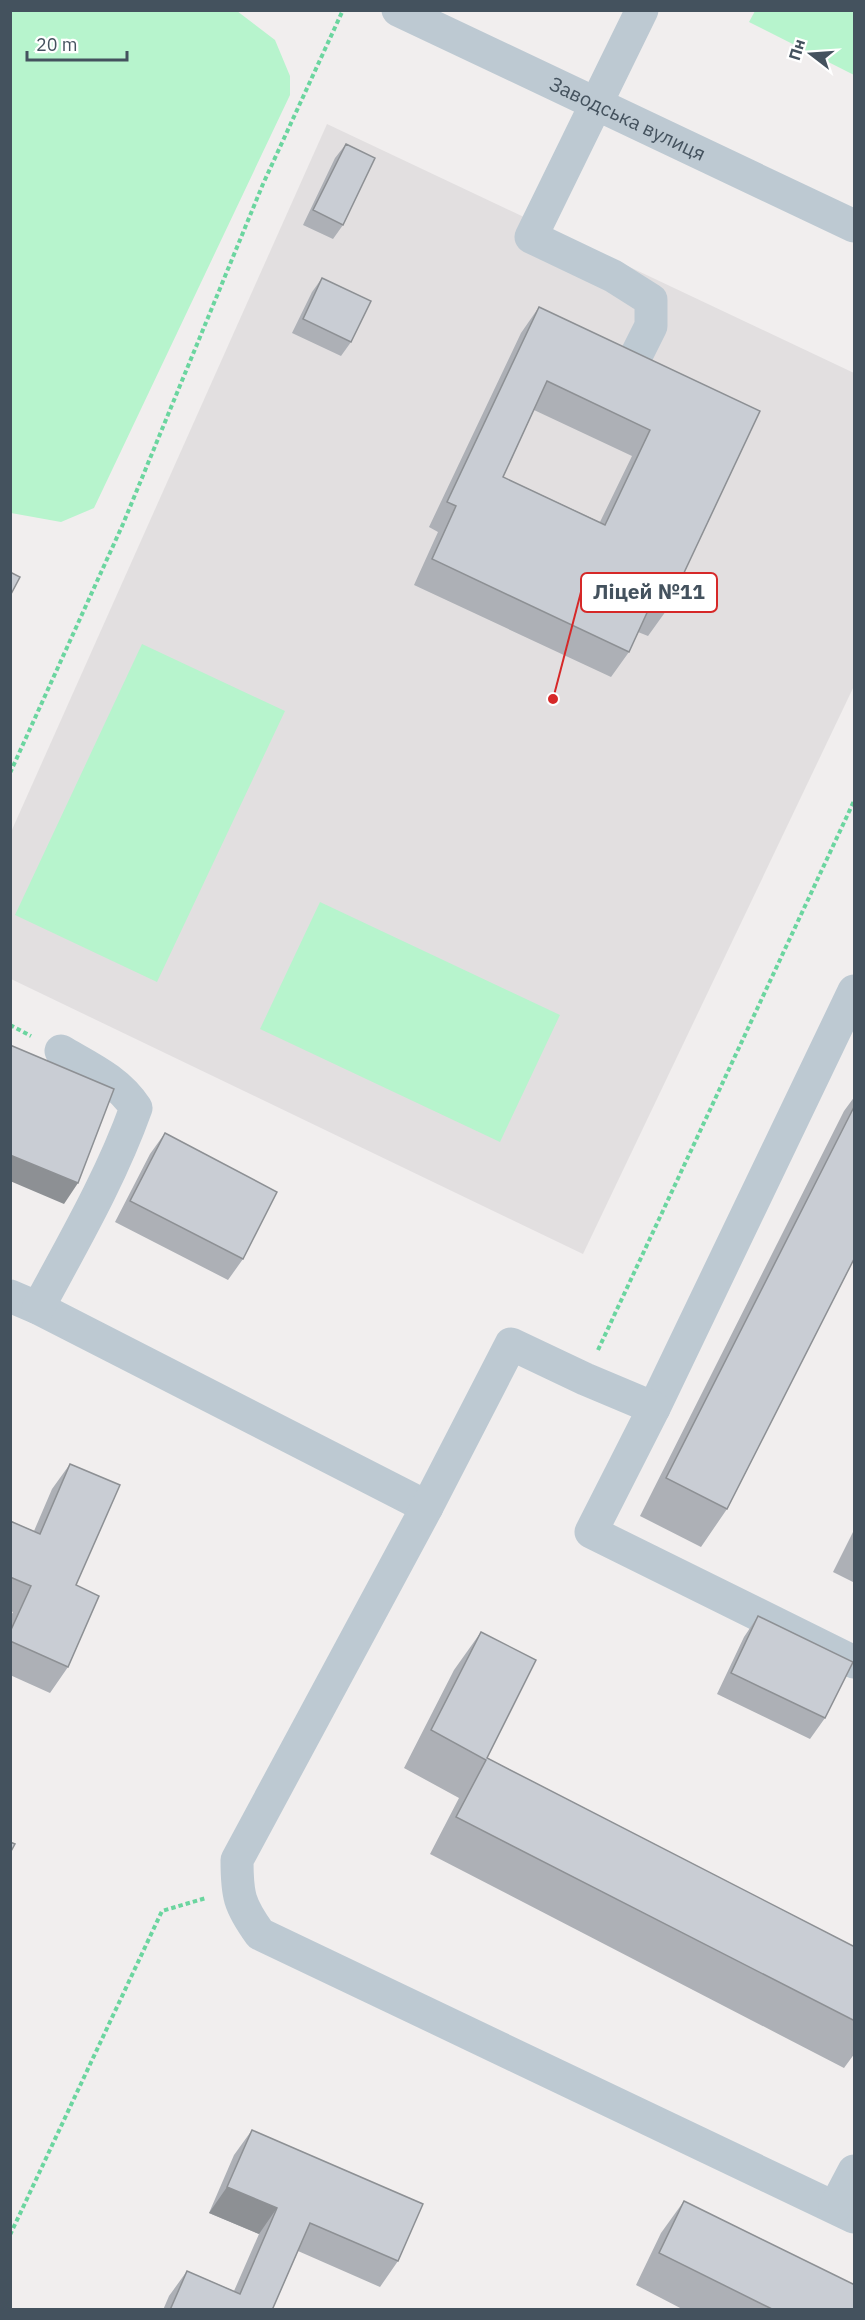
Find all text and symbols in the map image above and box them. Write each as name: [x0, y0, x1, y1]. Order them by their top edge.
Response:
scale bar: [27, 24, 128, 62]
north arrow: [781, 24, 841, 84]
text: 20 m: [36, 33, 78, 56]
text: Пн: [784, 37, 809, 63]
street label: Заводська вулиця: [545, 70, 710, 167]
callout: Ліцей №11: [581, 573, 717, 612]
text: Ліцей №11: [593, 577, 705, 605]

